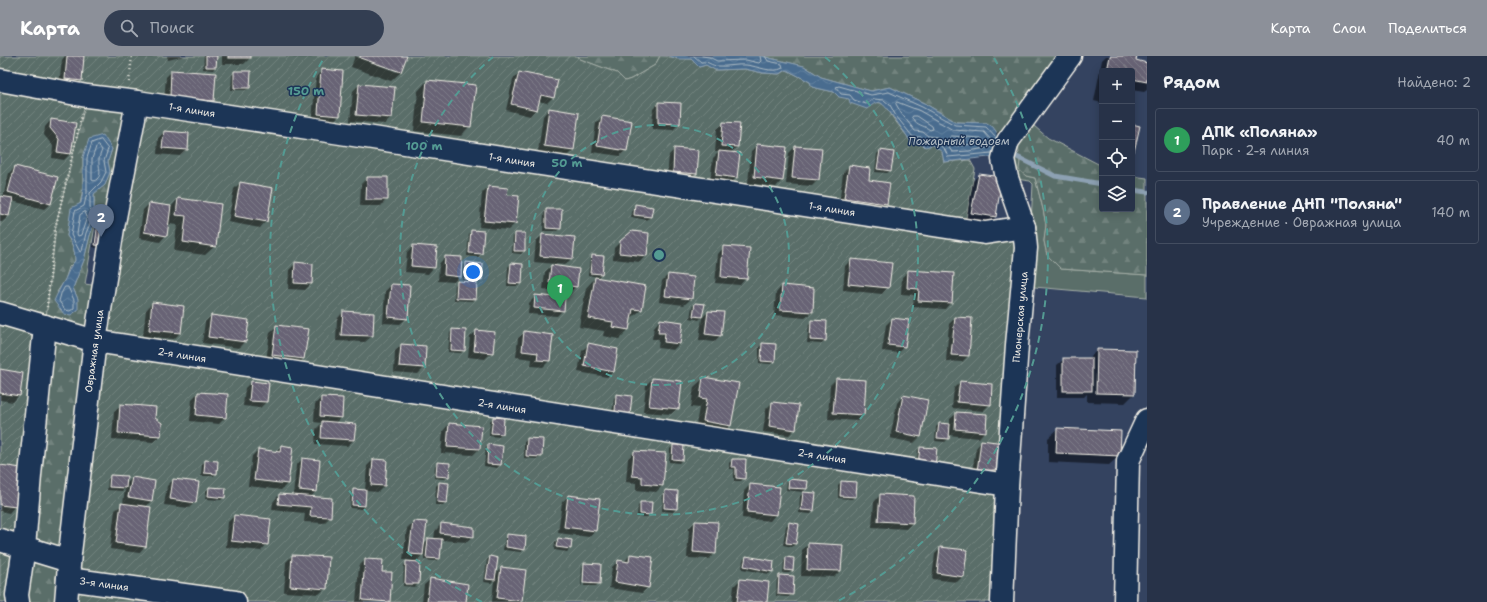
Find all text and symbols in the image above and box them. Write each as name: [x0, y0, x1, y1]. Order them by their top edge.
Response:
search box: [104, 10, 384, 46]
text: Карта: [20, 16, 80, 41]
icon: search: [118, 17, 140, 39]
text: Поиск: [150, 18, 194, 38]
text: Карта: [1270, 19, 1311, 37]
text: Слои: [1333, 19, 1366, 37]
text: Поделиться: [1388, 19, 1467, 37]
map controls: [1099, 68, 1135, 212]
button: +: [1099, 68, 1135, 104]
text: Рядом: [1163, 71, 1220, 93]
text: Найдено: 2: [1397, 74, 1471, 91]
text: 150 m: [288, 83, 324, 99]
street label: 1-я линия: [168, 100, 216, 120]
button: −: [1099, 104, 1135, 140]
text: ДПК «Поляна»: [1202, 122, 1317, 142]
text: 1: [1174, 132, 1180, 149]
text: 40 m: [1436, 132, 1470, 149]
water label: Пожарный водоем: [908, 134, 1010, 149]
text: 100 m: [406, 138, 443, 154]
button: locate: [1099, 140, 1135, 176]
text: Парк · 2-я линия: [1202, 142, 1309, 159]
street label: 1-я линия: [488, 150, 536, 170]
text: 50 m: [552, 155, 583, 171]
button: layers: [1099, 176, 1135, 212]
text: Правление ДНП "Поляна": [1202, 194, 1402, 214]
street label: 1-я линия: [808, 199, 856, 219]
pin: 2: [88, 204, 114, 237]
text: 2: [1172, 204, 1182, 221]
text: 140 m: [1431, 204, 1470, 221]
text: Учреждение · Овражная улица: [1202, 214, 1401, 231]
centre of rings: [652, 248, 666, 262]
your location: [463, 262, 483, 282]
street label: Пионерская улица: [1010, 270, 1031, 363]
pin: 1: [547, 275, 573, 308]
street label: Овражная улица: [82, 308, 106, 393]
street label: 2-я линия: [157, 345, 207, 365]
street label: 2-я линия: [477, 396, 527, 416]
street label: 2-я линия: [797, 446, 847, 466]
street label: 3-я линия: [78, 574, 130, 594]

